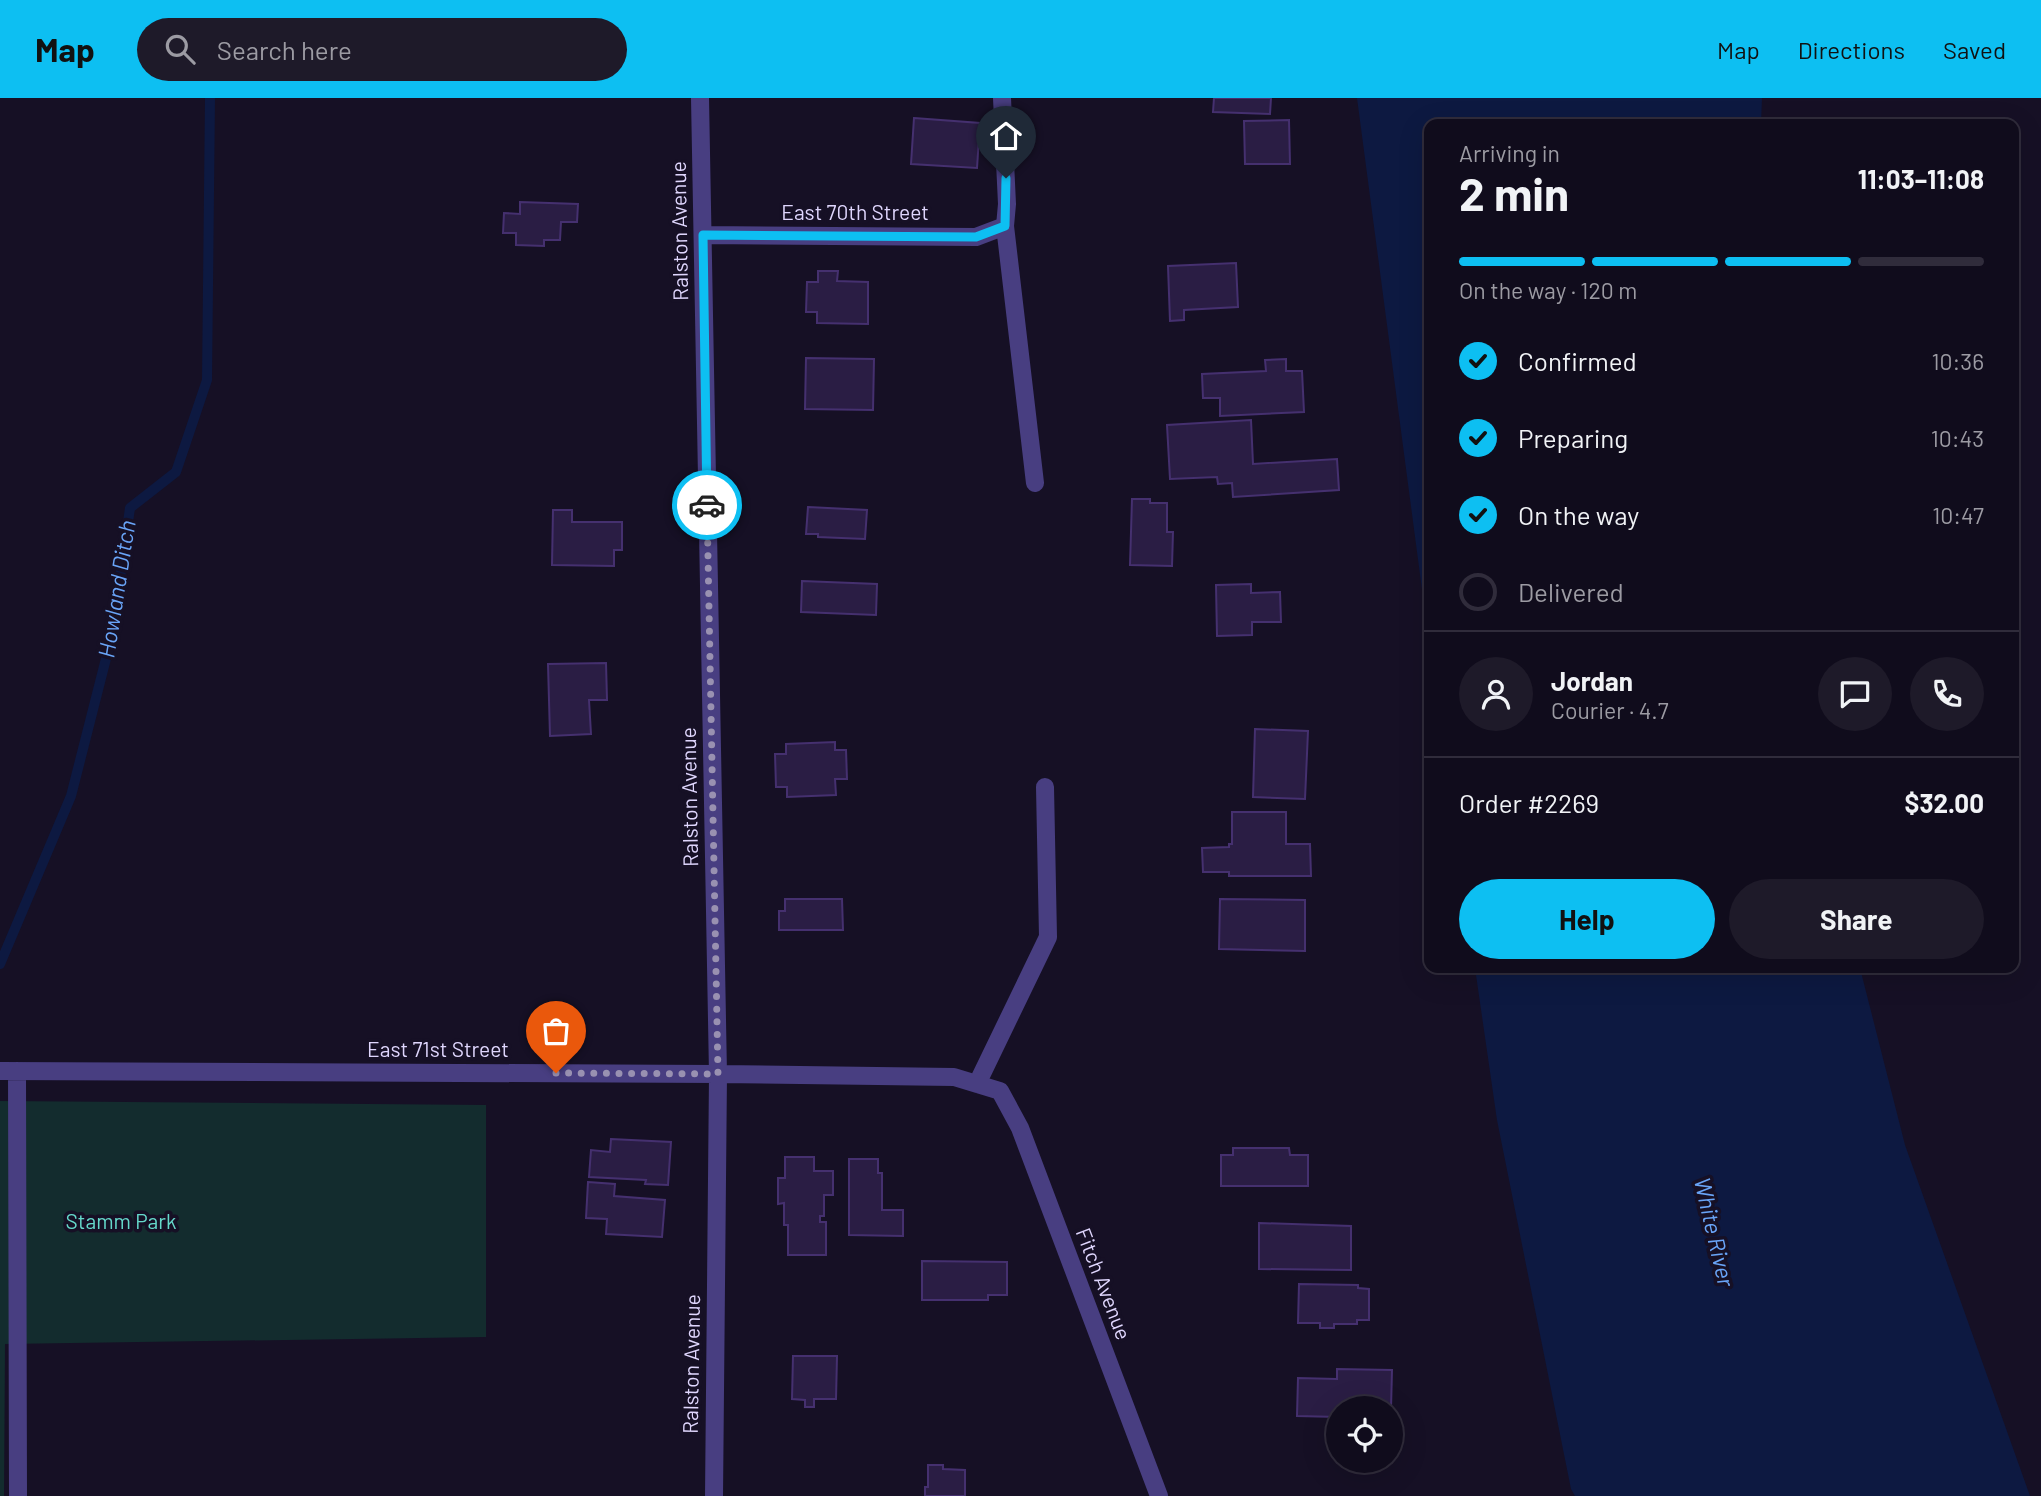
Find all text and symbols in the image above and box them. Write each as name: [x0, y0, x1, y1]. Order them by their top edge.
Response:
search box: [137, 18, 627, 81]
text: Map: [35, 29, 95, 69]
icon: search: [161, 30, 199, 68]
text: Search here: [217, 34, 352, 65]
text: Map: [1717, 35, 1760, 64]
text: Directions: [1798, 35, 1905, 64]
text: Saved: [1943, 35, 2006, 64]
pin: [976, 106, 1036, 178]
icon: home: [987, 117, 1025, 155]
text: Arriving in: [1459, 139, 1560, 167]
street label: Ralston Avenue: [665, 161, 692, 301]
text: 11:03–11:08: [1858, 163, 1984, 194]
text: 2 min: [1459, 165, 1569, 220]
street label: East 70th Street: [781, 199, 929, 224]
text: On the way · 120 m: [1459, 276, 1637, 304]
icon: check: [1459, 342, 1497, 380]
text: Confirmed: [1518, 345, 1637, 376]
text: 10:36: [1931, 347, 1984, 375]
icon: check: [1459, 419, 1497, 457]
text: Preparing: [1518, 422, 1628, 453]
text: 10:43: [1931, 424, 1984, 452]
courier: [672, 470, 742, 540]
icon: car: [688, 486, 726, 524]
icon: check: [1459, 496, 1497, 534]
text: On the way: [1518, 499, 1639, 530]
text: 10:47: [1932, 501, 1984, 529]
water label: Howland Ditch: [91, 518, 141, 660]
text: Delivered: [1518, 576, 1624, 607]
button: person: [1459, 657, 1533, 731]
button: chat: [1818, 657, 1892, 731]
button: phone: [1910, 657, 1984, 731]
text: Jordan: [1551, 665, 1633, 696]
text: Courier · 4.7: [1551, 696, 1669, 724]
street label: Ralston Avenue: [675, 727, 702, 867]
text: Order #2269: [1459, 787, 1599, 818]
text: $32.00: [1905, 787, 1984, 818]
button: Help: [1459, 879, 1715, 959]
button: Share: [1729, 879, 1984, 959]
pin: [526, 1001, 586, 1073]
icon: bag: [537, 1012, 575, 1050]
street label: East 71st Street: [367, 1036, 509, 1061]
water label: White River: [1689, 1175, 1741, 1290]
park label: Stamm Park: [66, 1208, 176, 1233]
street label: Fitch Avenue: [1072, 1224, 1137, 1343]
street label: Ralston Avenue: [677, 1294, 704, 1434]
map controls: [1326, 1396, 1403, 1473]
button: locate: [1326, 1396, 1403, 1473]

